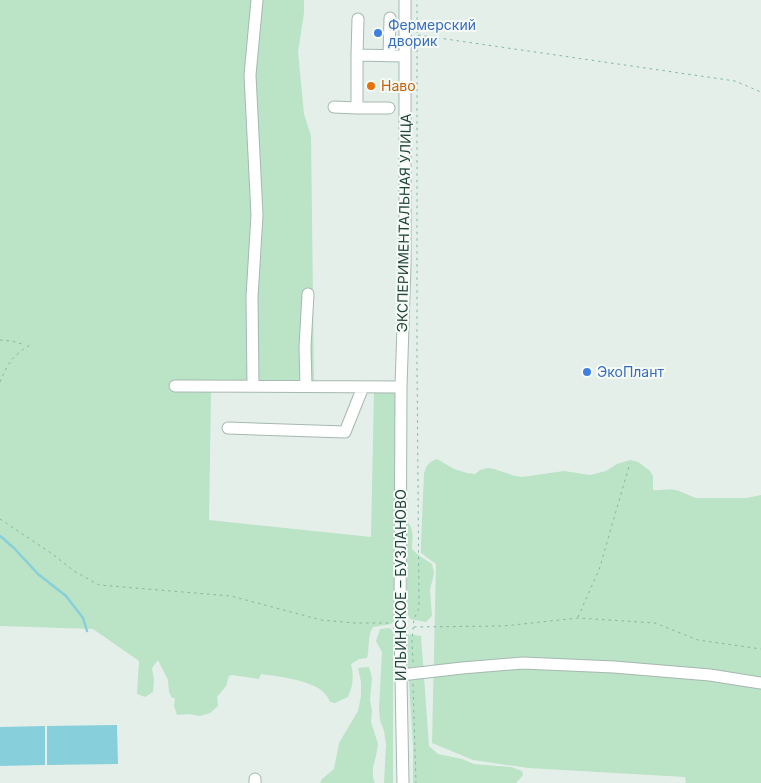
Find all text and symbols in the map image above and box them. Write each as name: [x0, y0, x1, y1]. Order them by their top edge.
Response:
place label: Фермерский дворик: [388, 16, 476, 49]
marker: Фермерский дворик: [372, 27, 384, 39]
place label: Наво: [381, 77, 416, 94]
marker: Наво: [365, 80, 377, 92]
street label: ЭКСПЕРИМЕНТАЛЬНАЯ УЛИЦА: [393, 113, 414, 333]
place label: ЭкоПлант: [597, 363, 664, 380]
marker: ЭкоПлант: [581, 366, 593, 378]
street label: ИЛЬИНСКОЕ – БУЗЛАНОВО: [392, 489, 409, 681]

